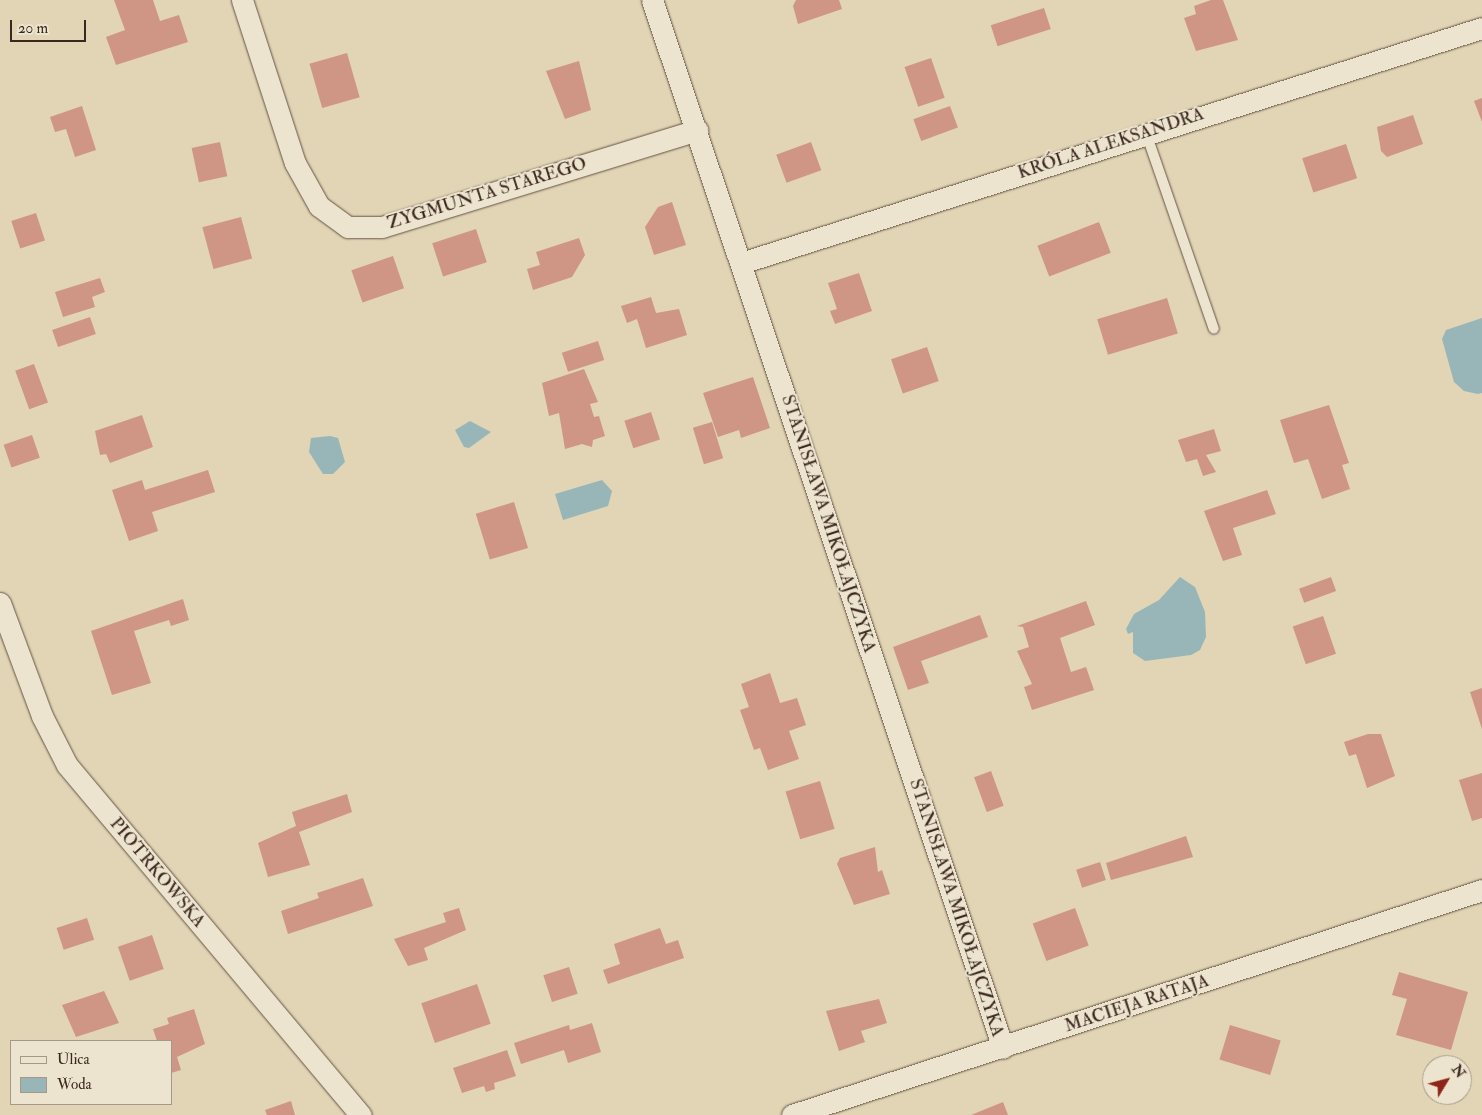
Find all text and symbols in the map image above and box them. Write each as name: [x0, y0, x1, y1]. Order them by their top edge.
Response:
scale bar: [12, 10, 89, 42]
text: 20 m: [18, 19, 48, 38]
street label: KRÓLA ALEKSANDRA: [1015, 104, 1207, 184]
street label: ZYGMUNTA STAREGO: [385, 153, 589, 235]
street label: STANISŁAWA MIKOŁAJCZYKA: [776, 392, 880, 656]
street label: STANISŁAWA MIKOŁAJCZYKA: [904, 776, 1008, 1040]
street label: PIOTRKOWSKA: [105, 814, 209, 932]
street label: MACIEJA RATAJA: [1062, 970, 1212, 1038]
legend: [10, 1040, 172, 1105]
text: Ulica: [57, 1050, 90, 1069]
north arrow: [1422, 1055, 1472, 1105]
text: N: [1448, 1061, 1469, 1081]
text: Woda: [57, 1075, 92, 1094]

